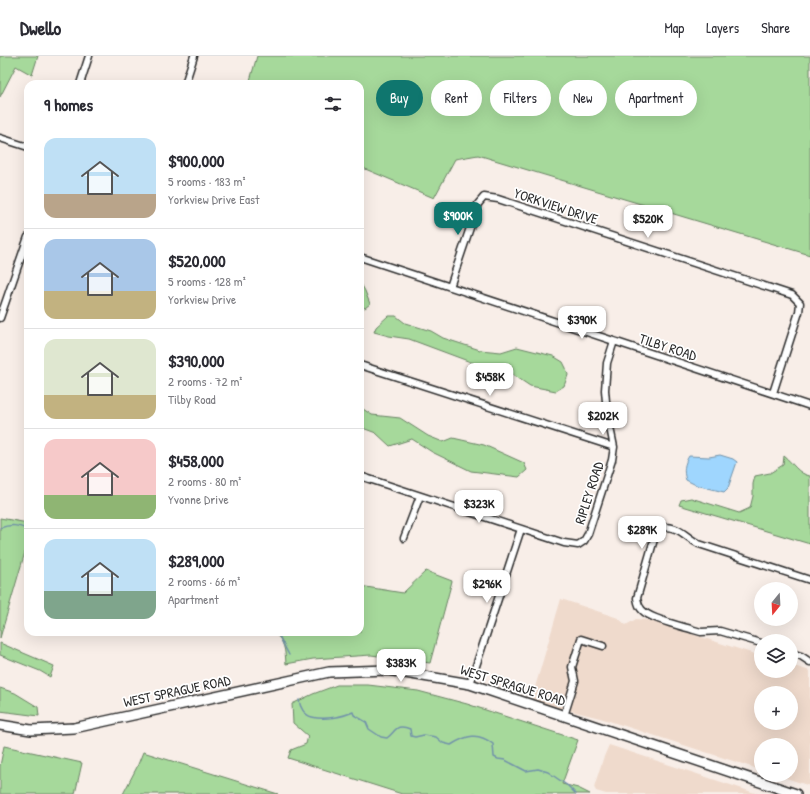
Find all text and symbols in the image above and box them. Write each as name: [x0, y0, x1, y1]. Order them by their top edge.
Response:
text: Dwello: [20, 15, 61, 41]
text: Map: [664, 18, 684, 37]
text: Layers: [706, 18, 739, 37]
text: Share: [761, 18, 790, 37]
chip: Buy: [376, 80, 423, 116]
chip: Rent: [431, 80, 482, 116]
chip: Filters: [490, 80, 551, 116]
chip: New: [559, 80, 607, 116]
chip: Apartment: [615, 80, 697, 116]
text: 9 homes: [44, 93, 93, 116]
icon: filters: [322, 93, 344, 115]
text: $900,000: [168, 149, 224, 172]
icon: home: [76, 154, 124, 202]
text: 5 rooms · 183 m²: [168, 172, 245, 190]
street label: YORKVIEW DRIVE: [512, 183, 601, 228]
text: Yorkview Drive East: [168, 190, 259, 208]
pin: $900K: [430, 202, 486, 236]
pin: $520K: [620, 205, 676, 239]
text: $900K: [443, 206, 473, 224]
text: $520K: [633, 209, 663, 227]
text: $520,000: [168, 249, 226, 272]
icon: home: [76, 255, 124, 303]
text: 5 rooms · 128 m²: [168, 272, 246, 290]
text: Yorkview Drive: [168, 290, 236, 308]
pin: $390K: [554, 306, 610, 340]
text: $390K: [567, 310, 597, 328]
street label: TILBY ROAD: [637, 328, 700, 365]
text: $390,000: [168, 349, 224, 372]
icon: home: [76, 355, 124, 403]
pin: $458K: [462, 363, 518, 397]
text: $458K: [475, 367, 505, 385]
text: 2 rooms · 72 m²: [168, 372, 242, 390]
text: Tilby Road: [168, 390, 216, 408]
pin: $202K: [575, 402, 631, 436]
text: $202K: [587, 406, 619, 424]
text: $458,000: [168, 449, 224, 472]
icon: home: [76, 455, 124, 503]
street label: RIPLEY ROAD: [569, 459, 608, 527]
text: 2 rooms · 80 m²: [168, 472, 241, 490]
text: Yvonne Drive: [168, 490, 229, 508]
pin: $323K: [451, 490, 507, 524]
text: $323K: [463, 494, 495, 512]
pin: $289K: [614, 516, 670, 550]
text: $289K: [627, 520, 657, 538]
text: $289,000: [168, 549, 224, 572]
icon: home: [76, 555, 124, 603]
pin: $296K: [459, 570, 515, 604]
text: 2 rooms · 66 m²: [168, 572, 240, 590]
text: $296K: [472, 574, 502, 592]
north arrow: [754, 582, 798, 626]
map controls: [754, 582, 798, 782]
text: Apartment: [168, 590, 219, 608]
button: layers: [754, 634, 798, 678]
pin: $383K: [373, 649, 429, 683]
text: $383K: [386, 653, 416, 671]
street label: WEST SPRAGUE ROAD: [458, 660, 568, 710]
street label: WEST SPRAGUE ROAD: [122, 670, 232, 711]
button: +: [754, 686, 798, 730]
button: −: [754, 738, 798, 782]

